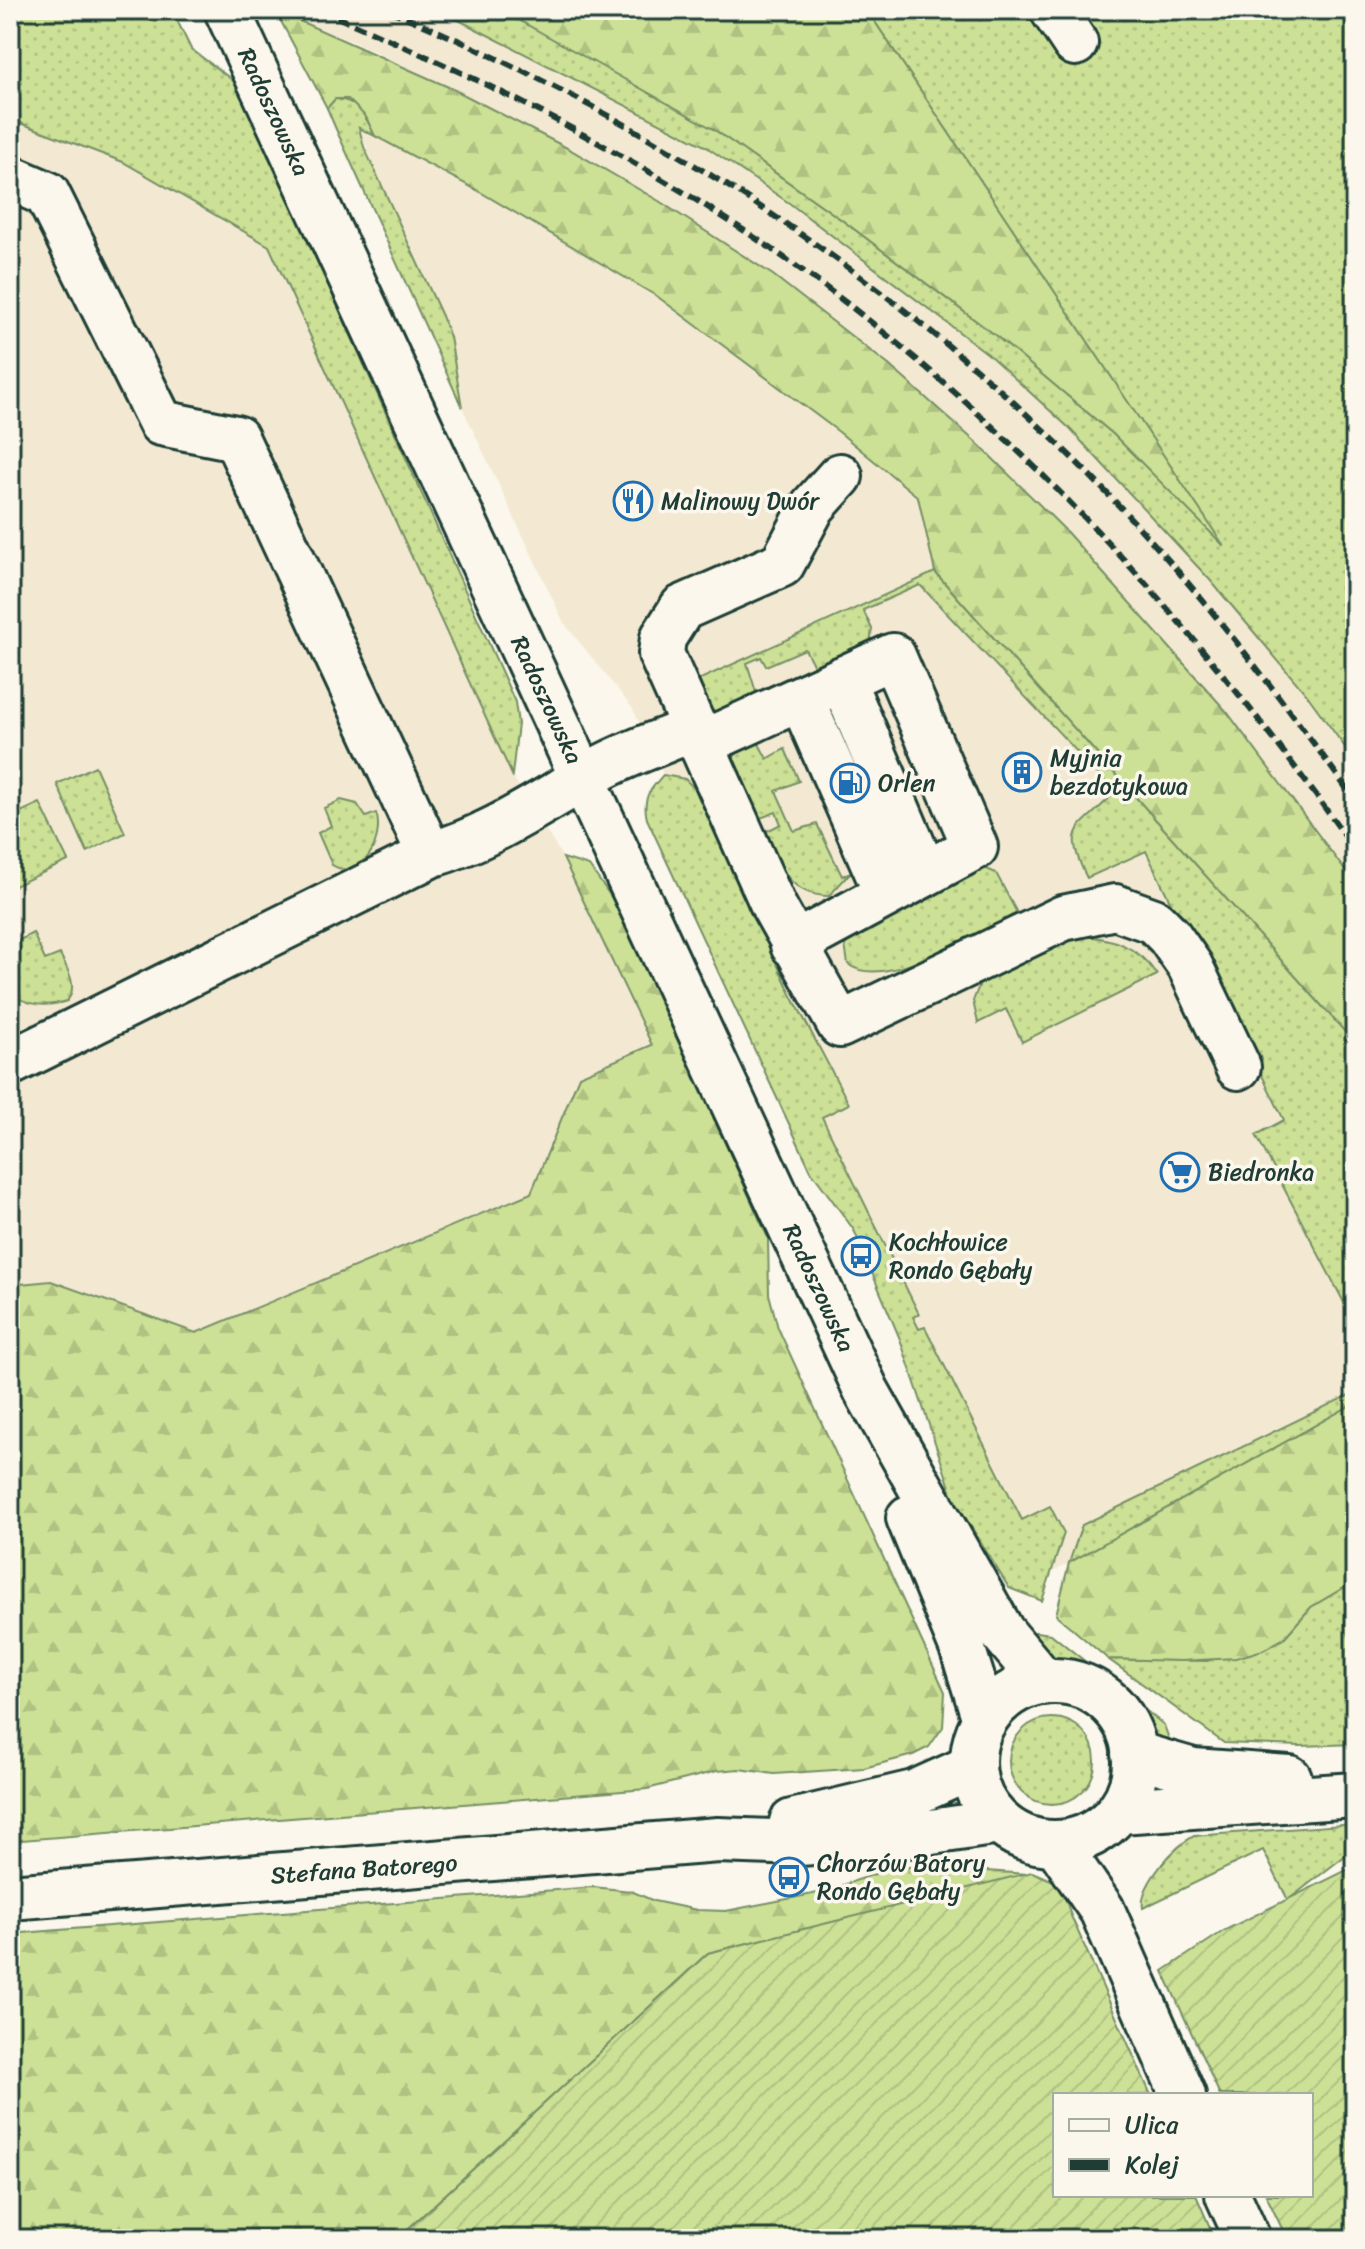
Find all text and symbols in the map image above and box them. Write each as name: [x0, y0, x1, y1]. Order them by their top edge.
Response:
street label: Radoszowska: [226, 40, 322, 184]
restaurant icon: Malinowy Dwór: [612, 480, 654, 522]
place label: Malinowy Dwór: [661, 480, 820, 522]
street label: Radoszowska: [499, 628, 595, 772]
place label: Myjnia bezdotykowa: [1050, 737, 1188, 807]
building icon: Myjnia bezdotykowa: [1001, 751, 1043, 793]
fuel station icon: Orlen: [829, 762, 871, 804]
place label: Orlen: [878, 762, 936, 804]
supermarket icon: Biedronka: [1159, 1151, 1201, 1193]
place label: Biedronka: [1208, 1151, 1314, 1193]
street label: Radoszowska: [771, 1216, 867, 1360]
place label: Kochłowice Rondo Gębały: [889, 1221, 1033, 1291]
bus stop icon: Kochłowice Rondo Gębały: [840, 1235, 882, 1277]
street label: Stefana Batorego: [269, 1842, 459, 1896]
place label: Chorzów Batory Rondo Gębały: [817, 1842, 986, 1912]
bus stop icon: Chorzów Batory Rondo Gębały: [768, 1856, 810, 1898]
legend: [1053, 2093, 1313, 2197]
text: Ulica: [1125, 2104, 1179, 2146]
text: Kolej: [1125, 2144, 1179, 2186]

